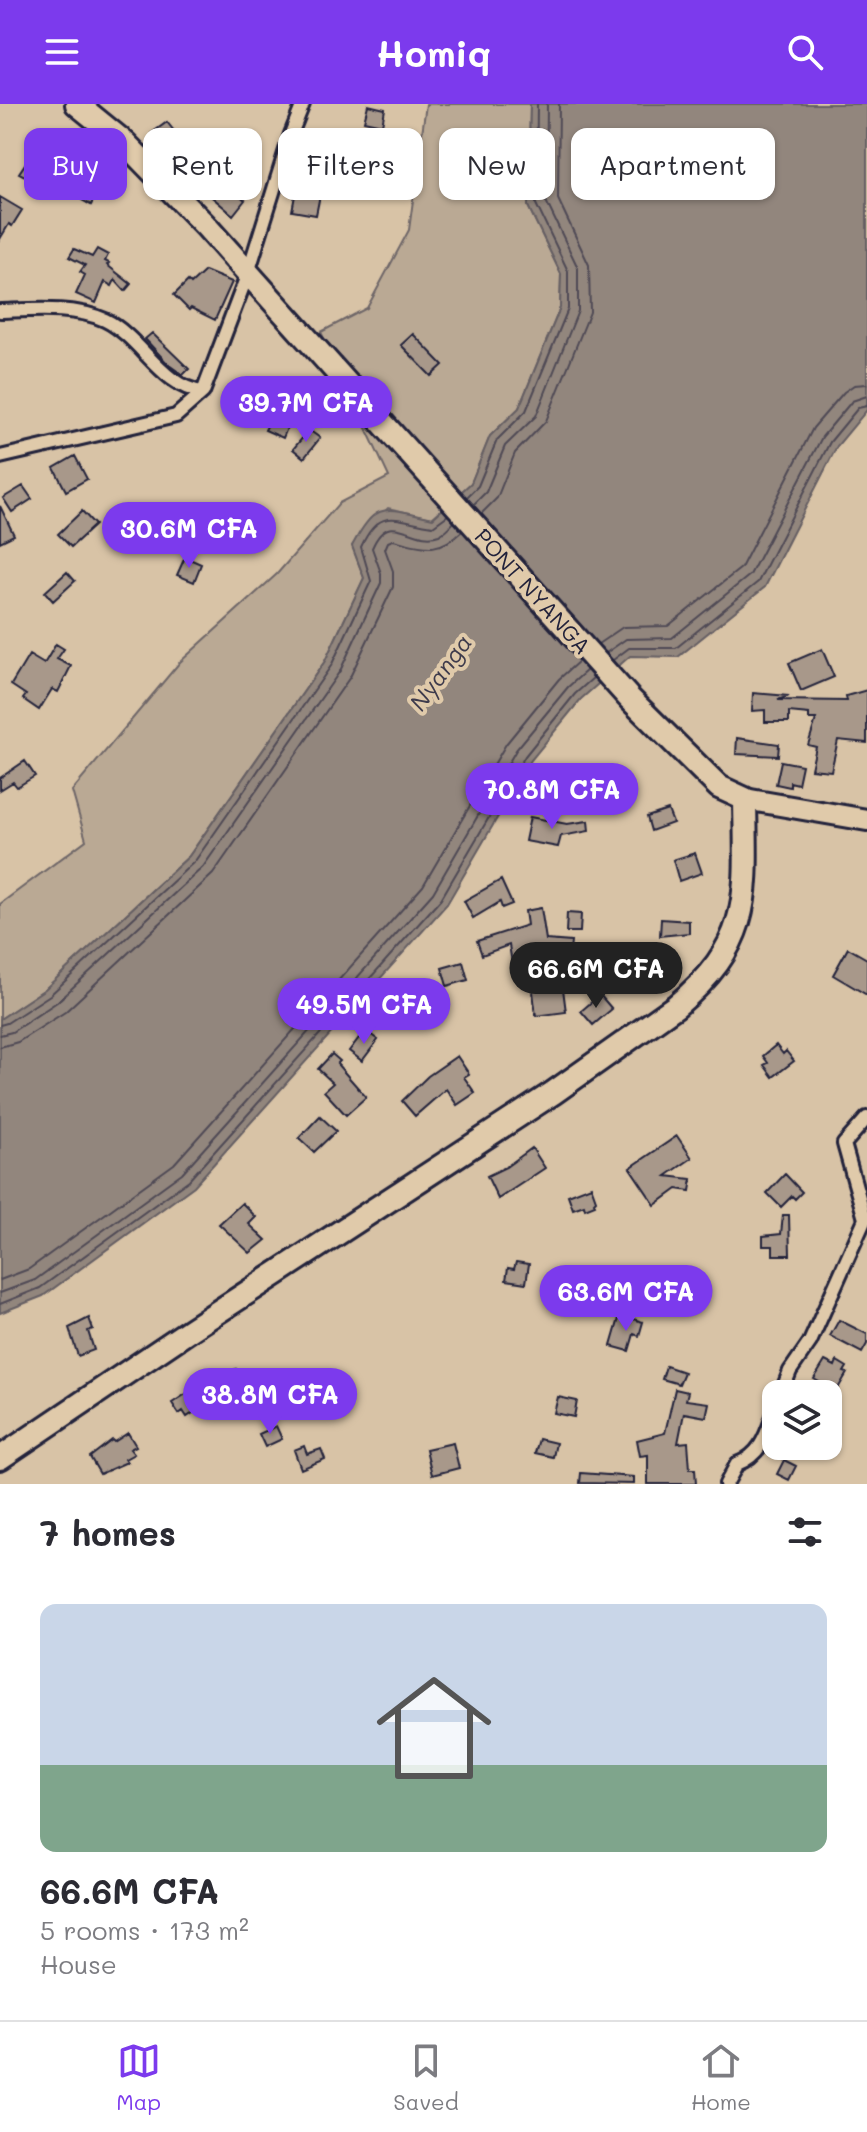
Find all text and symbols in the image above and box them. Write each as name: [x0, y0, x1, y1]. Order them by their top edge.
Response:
text: Homiq: [376, 29, 491, 76]
icon: menu: [40, 30, 84, 74]
icon: search: [783, 30, 827, 74]
chip: Buy: [24, 128, 127, 200]
chip: Rent: [143, 128, 262, 200]
chip: Filters: [278, 128, 423, 200]
chip: New: [439, 128, 555, 200]
chip: Apartment: [571, 128, 775, 200]
pin: 39.7M CFA: [214, 376, 398, 444]
text: 39.7M CFA: [238, 385, 374, 419]
pin: 30.6M CFA: [97, 502, 281, 570]
text: 30.6M CFA: [120, 511, 258, 545]
street label: PONT NYANGA: [469, 522, 597, 660]
water label: Nyanga: [402, 628, 478, 716]
pin: 70.8M CFA: [460, 763, 644, 831]
text: 70.8M CFA: [483, 772, 621, 806]
pin: 66.6M CFA: [504, 942, 688, 1010]
text: 66.6M CFA: [527, 951, 665, 985]
pin: 49.5M CFA: [272, 978, 456, 1046]
text: 49.5M CFA: [295, 987, 433, 1021]
pin: 63.6M CFA: [534, 1265, 718, 1333]
text: 63.6M CFA: [558, 1274, 694, 1308]
pin: 38.8M CFA: [178, 1368, 362, 1436]
text: 38.8M CFA: [201, 1377, 339, 1411]
map controls: [762, 1380, 842, 1460]
button: layers: [762, 1380, 842, 1460]
text: 7 homes: [40, 1510, 176, 1555]
icon: filters: [783, 1510, 827, 1554]
icon: home: [362, 1656, 506, 1800]
text: 66.6M CFA: [40, 1868, 219, 1913]
text: 5 rooms · 173 m²: [40, 1913, 249, 1947]
text: House: [40, 1947, 117, 1981]
tab: Map: [116, 2039, 161, 2116]
tab: Saved: [393, 2039, 459, 2116]
tab: Home: [691, 2039, 751, 2116]

